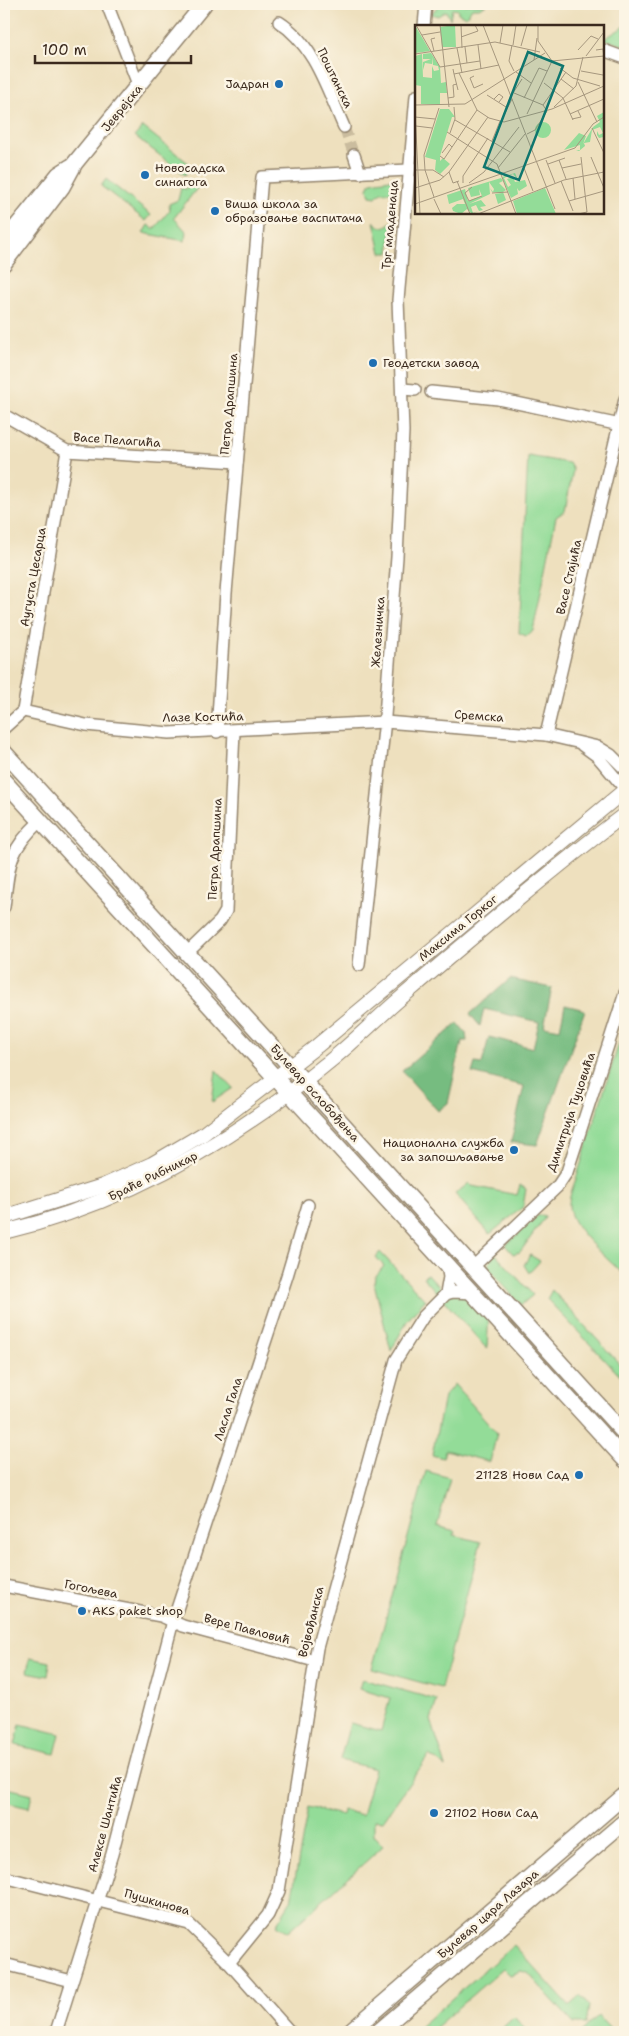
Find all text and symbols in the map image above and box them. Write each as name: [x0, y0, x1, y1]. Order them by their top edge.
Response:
inset map: [415, 25, 604, 214]
scale bar: [35, 32, 191, 64]
text: 100 m: [42, 40, 87, 60]
street label: Поштанска: [314, 45, 357, 111]
place label: Јадран: [225, 76, 269, 92]
marker: Јадран: [273, 78, 285, 90]
street label: Јеврејска: [98, 81, 146, 135]
place label: Новосадска синагога: [155, 160, 226, 190]
marker: Новосадска синагога: [139, 169, 151, 181]
street label: Трг младенаца: [378, 179, 402, 270]
place label: Виша школа за образовање васпитача: [225, 196, 363, 226]
marker: Виша школа за образовање васпитача: [209, 205, 221, 217]
street label: Петра Драпшина: [217, 352, 241, 455]
place label: Геодетски завод: [383, 355, 480, 371]
marker: Геодетски завод: [367, 357, 379, 369]
street label: Васе Пелагића: [73, 429, 162, 451]
street label: Аугуста Цесарца: [16, 526, 50, 628]
street label: Васе Стајића: [553, 537, 586, 616]
street label: Железничка: [368, 596, 388, 668]
street label: Сремска: [454, 706, 505, 726]
street label: Лазе Костића: [162, 708, 244, 726]
street label: Петра Драпшина: [204, 797, 226, 900]
street label: Максима Горког: [415, 891, 501, 965]
street label: Булевар ослобођења: [267, 1041, 363, 1146]
street label: Димитрија Туцовића: [543, 1050, 599, 1174]
place label: Национална служба за запошљавање: [383, 1135, 505, 1165]
marker: Национална служба за запошљавање: [508, 1144, 520, 1156]
street label: Браће Рибникар: [106, 1147, 200, 1204]
street label: Ласла Гала: [210, 1375, 246, 1443]
place label: 21128 Нови Сад: [475, 1467, 569, 1483]
marker: 21128 Нови Сад: [573, 1469, 585, 1481]
street label: Гогољева: [63, 1576, 120, 1602]
street label: Војвођанска: [294, 1584, 328, 1659]
place label: AKS paket shop: [92, 1603, 183, 1619]
marker: AKS paket shop: [76, 1605, 88, 1617]
street label: Вере Павловић: [202, 1610, 292, 1648]
street label: Алексе Шантића: [84, 1773, 126, 1874]
place label: 21102 Нови Сад: [444, 1805, 538, 1821]
marker: 21102 Нови Сад: [428, 1807, 440, 1819]
street label: Булевар цара Лазара: [434, 1865, 542, 1962]
street label: Пушкинова: [122, 1885, 192, 1919]

